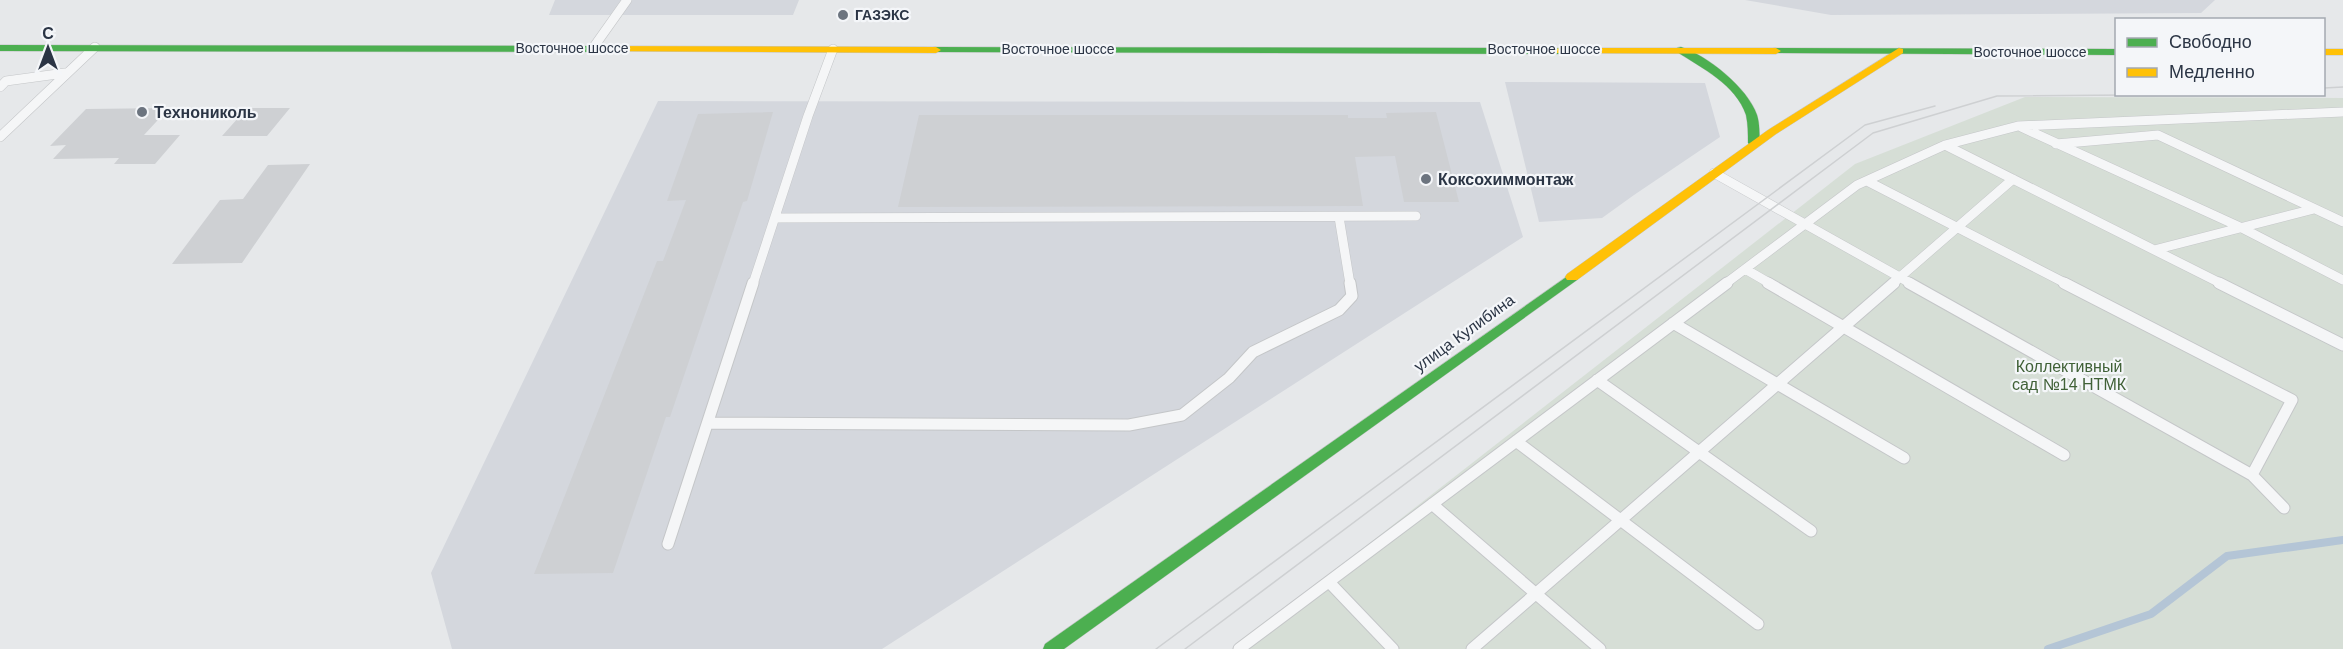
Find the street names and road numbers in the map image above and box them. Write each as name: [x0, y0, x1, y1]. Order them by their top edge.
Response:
street label: Восточное шоссе: [515, 40, 629, 56]
street label: Восточное шоссе: [1001, 41, 1115, 57]
street label: Восточное шоссе: [1487, 41, 1601, 57]
street label: Восточное шоссе: [1973, 44, 2087, 60]
street label: улица Кулибина: [1411, 291, 1517, 375]

